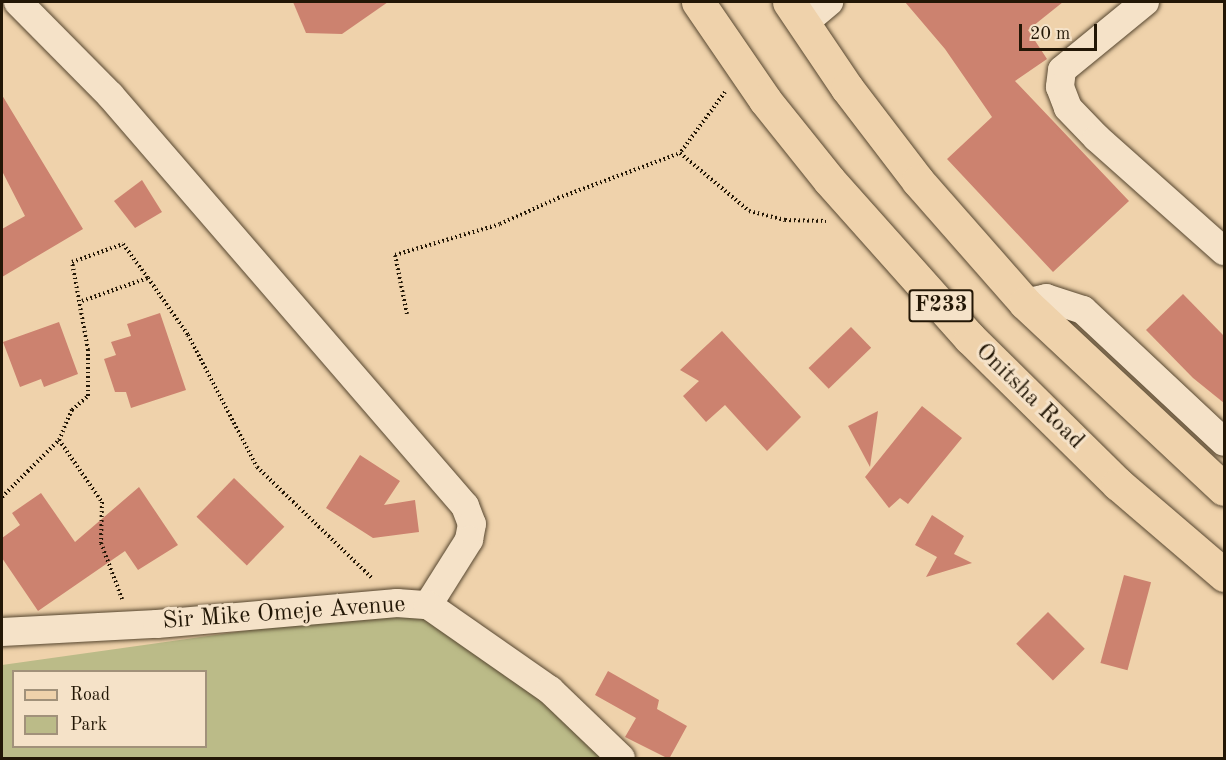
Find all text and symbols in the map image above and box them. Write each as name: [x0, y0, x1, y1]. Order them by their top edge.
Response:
scale bar: [1022, 12, 1100, 50]
text: 20 m: [1030, 25, 1070, 43]
road number: F233: [908, 287, 974, 325]
street label: Onitsha Road: [969, 338, 1089, 456]
street label: Sir Mike Omeje Avenue: [162, 591, 406, 637]
legend: [12, 670, 207, 748]
text: Road: [70, 686, 110, 704]
text: Park: [70, 716, 107, 734]

